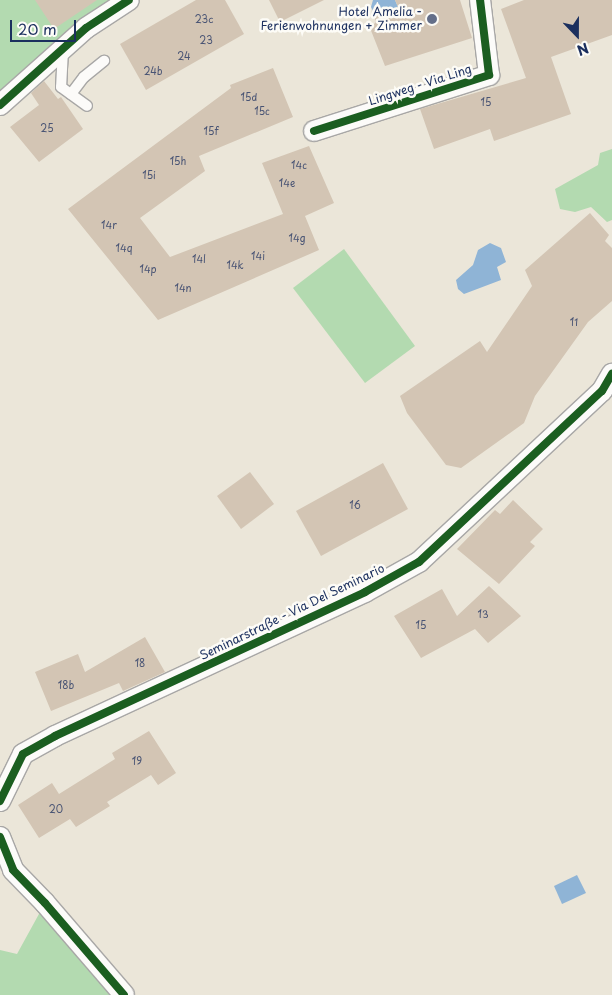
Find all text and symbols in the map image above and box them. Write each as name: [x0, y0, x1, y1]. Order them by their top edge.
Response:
place label: Hotel Amelia - Ferienwohnungen + Zimmer: [260, 5, 422, 33]
scale bar: [12, 10, 79, 42]
north arrow: [552, 10, 602, 60]
house number: 23c: [195, 13, 213, 25]
marker: Hotel Amelia - Ferienwohnungen + Zimmer: [426, 13, 438, 25]
text: 20 m: [18, 17, 57, 40]
house number: 23: [199, 34, 213, 46]
text: N: [574, 38, 592, 61]
house number: 24: [177, 50, 191, 62]
street label: Lingweg - Via Ling: [367, 62, 473, 108]
house number: 24b: [143, 65, 163, 77]
house number: 15d: [241, 91, 257, 103]
house number: 15: [481, 96, 491, 108]
house number: 15c: [254, 105, 270, 117]
house number: 25: [40, 122, 54, 134]
house number: 15f: [203, 125, 219, 137]
house number: 15h: [170, 155, 186, 167]
house number: 14c: [291, 159, 307, 171]
house number: 15i: [142, 169, 156, 181]
house number: 14e: [279, 177, 295, 189]
house number: 14r: [101, 219, 117, 231]
house number: 14g: [289, 232, 305, 244]
house number: 14q: [116, 242, 132, 254]
house number: 14i: [251, 250, 265, 262]
house number: 14l: [192, 253, 206, 265]
house number: 14k: [226, 259, 244, 271]
house number: 14p: [139, 263, 157, 275]
house number: 14n: [174, 282, 192, 294]
house number: 11: [570, 316, 578, 328]
house number: 16: [349, 499, 361, 511]
street label: Seminarstraße - Via Del Seminario: [197, 561, 387, 663]
house number: 13: [477, 608, 489, 620]
house number: 15: [416, 619, 426, 631]
house number: 18: [135, 657, 145, 669]
house number: 18b: [58, 679, 74, 691]
house number: 19: [132, 755, 142, 767]
house number: 20: [49, 803, 63, 815]

